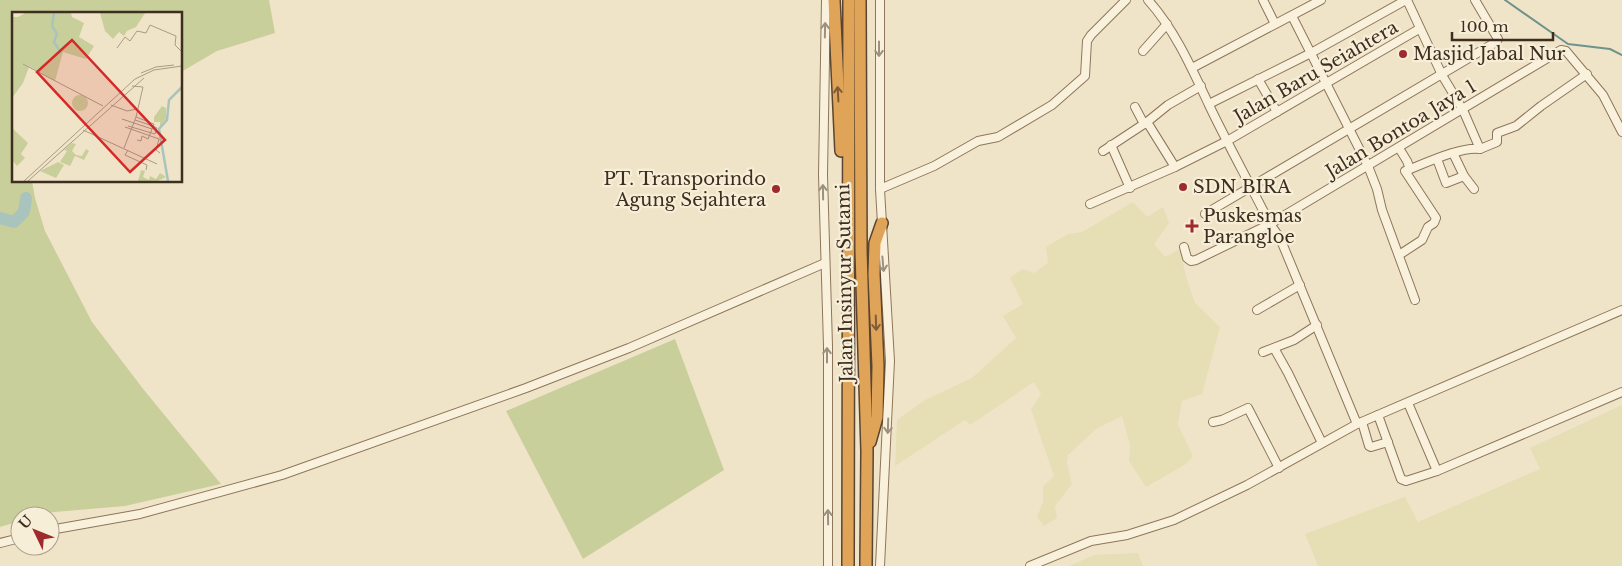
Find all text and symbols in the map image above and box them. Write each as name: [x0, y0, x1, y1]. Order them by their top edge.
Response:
scale bar: [1452, 10, 1553, 42]
inset map: [12, 12, 182, 182]
street label: Jalan Baru Seiahtera: [1228, 16, 1402, 129]
text: 100 m: [1460, 17, 1509, 36]
one-way arrow: [820, 22, 830, 38]
one-way arrow: [874, 40, 884, 56]
place label: Masjid Jabal Nur: [1413, 43, 1566, 65]
marker: Masjid Jabal Nur: [1397, 48, 1409, 60]
street label: Jalan Bontoa Jaya 1: [1320, 75, 1480, 184]
one-way arrow: [834, 86, 843, 102]
place label: PT. Transporindo Agung Sejahtera: [603, 168, 766, 211]
place label: SDN BIRA: [1193, 176, 1292, 198]
marker: SDN BIRA: [1177, 181, 1189, 193]
marker: PT. Transporindo Agung Sejahtera: [770, 183, 782, 195]
street label: Jalan Insinyur Sutami: [832, 183, 858, 385]
one-way arrow: [819, 185, 828, 201]
place label: Puskesmas Parangloe: [1203, 205, 1302, 248]
marker: Puskesmas Parangloe: [1185, 219, 1199, 233]
one-way arrow: [879, 255, 888, 271]
one-way arrow: [871, 314, 881, 331]
one-way arrow: [823, 347, 832, 363]
one-way arrow: [883, 418, 893, 434]
north arrow: [10, 506, 60, 556]
one-way arrow: [823, 510, 832, 526]
text: U: [15, 511, 37, 533]

